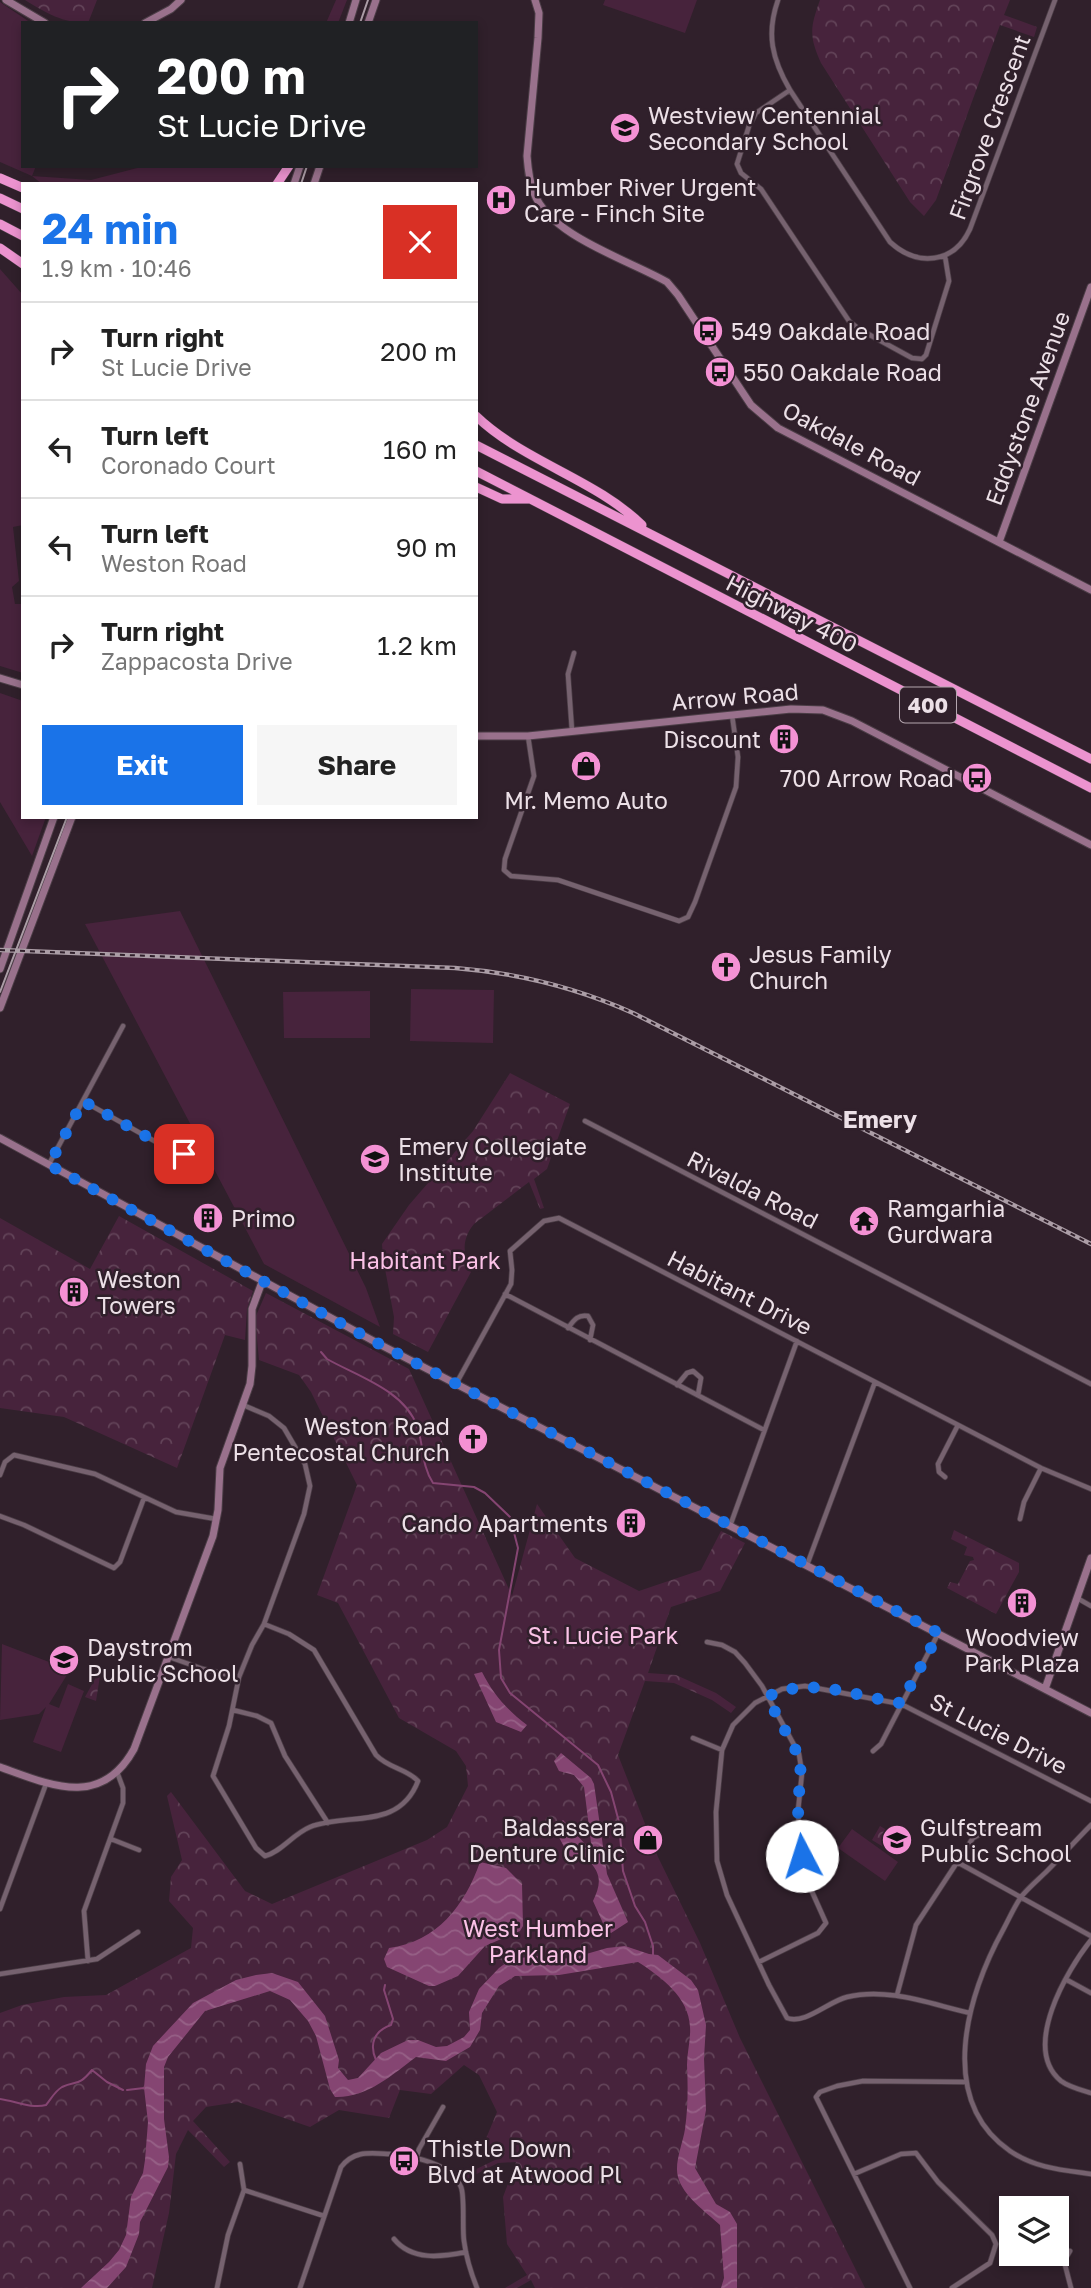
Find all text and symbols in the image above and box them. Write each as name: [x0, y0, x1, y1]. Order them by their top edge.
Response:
street label: Firgrove Crescent: [942, 30, 1036, 224]
text: 200 m: [157, 46, 306, 105]
icon: right: [42, 49, 133, 140]
place label: Westview Centennial Secondary School: [648, 101, 881, 155]
text: St Lucie Drive: [157, 106, 366, 144]
school or university icon: Westview Centennial Secondary School: [608, 111, 642, 145]
place label: Humber River Urgent Care - Finch Site: [524, 173, 756, 227]
hospital icon: Humber River Urgent Care - Finch Site: [484, 183, 518, 217]
text: 24 min: [42, 203, 178, 253]
button: close: [383, 205, 457, 279]
text: 1.9 km · 10:46: [42, 254, 192, 282]
street label: Eddystone Avenue: [979, 307, 1075, 509]
bus stop icon: 549 Oakdale Road: [691, 314, 725, 348]
place label: 549 Oakdale Road: [731, 317, 930, 345]
text: Turn right: [101, 322, 224, 353]
icon: right: [42, 332, 80, 370]
text: 200 m: [380, 336, 457, 367]
text: St Lucie Drive: [101, 353, 252, 381]
bus stop icon: 550 Oakdale Road: [703, 355, 737, 389]
place label: 550 Oakdale Road: [743, 358, 942, 386]
street label: Oakdale Road: [778, 395, 926, 491]
text: Turn left: [101, 420, 209, 451]
icon: left: [42, 430, 80, 468]
text: 160 m: [383, 434, 457, 465]
text: Coronado Court: [101, 451, 276, 479]
text: Turn left: [101, 518, 209, 549]
icon: left: [42, 528, 80, 566]
text: 90 m: [396, 532, 457, 563]
text: Weston Road: [101, 549, 247, 577]
street label: Highway 400: [722, 568, 862, 658]
text: Turn right: [101, 616, 224, 647]
icon: right: [42, 626, 80, 664]
text: 1.2 km: [377, 630, 457, 661]
text: Zappacosta Drive: [101, 647, 293, 675]
street label: Arrow Road: [670, 677, 800, 715]
road number: 400: [900, 688, 956, 722]
building icon: Discount: [767, 722, 801, 756]
button: Exit: [42, 725, 243, 805]
button: Share: [257, 725, 457, 805]
place label: Discount: [663, 725, 761, 753]
shop icon: Mr. Memo Auto: [569, 749, 603, 783]
bus stop icon: 700 Arrow Road: [960, 761, 994, 795]
place label: 700 Arrow Road: [780, 764, 954, 792]
place label: Mr. Memo Auto: [504, 786, 668, 814]
place label: Jesus Family Church: [749, 940, 892, 994]
church icon: Jesus Family Church: [709, 950, 743, 984]
district label: Emery: [843, 1104, 918, 1133]
pin: [154, 1124, 214, 1184]
place label: Emery Collegiate Institute: [398, 1132, 587, 1186]
icon: arrive: [165, 1135, 203, 1173]
school or university icon: Emery Collegiate Institute: [358, 1142, 392, 1176]
street label: Rivalda Road: [683, 1144, 823, 1234]
place label: Ramgarhia Gurdwara: [887, 1194, 1005, 1248]
building icon: Primo: [191, 1201, 225, 1235]
place label: Primo: [231, 1204, 295, 1232]
temple icon: Ramgarhia Gurdwara: [847, 1204, 881, 1238]
street label: Habitant Drive: [663, 1243, 817, 1341]
park label: Habitant Park: [349, 1246, 501, 1274]
place label: Weston Towers: [97, 1265, 181, 1319]
building icon: Weston Towers: [57, 1275, 91, 1309]
place label: Weston Road Pentecostal Church: [232, 1412, 450, 1466]
church icon: Weston Road Pentecostal Church: [456, 1422, 490, 1456]
building icon: Cando Apartments: [614, 1506, 648, 1540]
place label: Cando Apartments: [401, 1509, 608, 1537]
building icon: Woodview Park Plaza: [1005, 1586, 1039, 1620]
park label: St. Lucie Park: [528, 1621, 678, 1649]
place label: Woodview Park Plaza: [964, 1623, 1080, 1677]
place label: Daystrom Public School: [87, 1633, 238, 1687]
school or university icon: Daystrom Public School: [47, 1643, 81, 1677]
street label: St Lucie Drive: [926, 1686, 1072, 1780]
place label: Baldassera Denture Clinic: [469, 1813, 625, 1867]
place label: Gulfstream Public School: [920, 1813, 1071, 1867]
position arrow: [765, 1819, 839, 1893]
shop icon: Baldassera Denture Clinic: [631, 1823, 665, 1857]
school or university icon: Gulfstream Public School: [880, 1823, 914, 1857]
park label: West Humber Parkland: [463, 1914, 613, 1968]
place label: Thistle Down Blvd at Atwood Pl: [427, 2134, 622, 2188]
bus stop icon: Thistle Down Blvd at Atwood Pl: [387, 2144, 421, 2178]
map controls: [999, 2196, 1069, 2266]
button: layers: [999, 2196, 1069, 2266]

